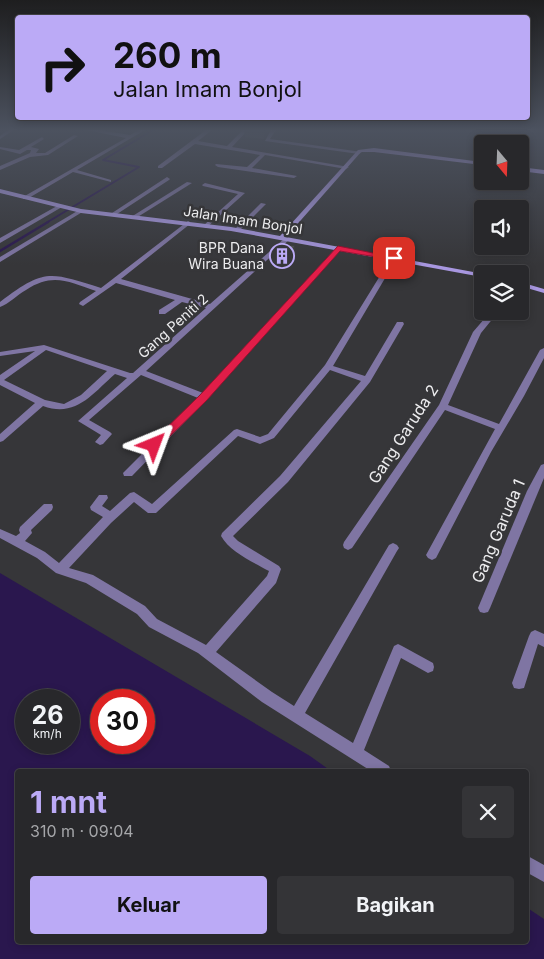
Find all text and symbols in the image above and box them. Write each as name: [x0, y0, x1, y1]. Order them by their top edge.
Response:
text: 260 m: [113, 34, 222, 76]
icon: right: [30, 35, 95, 100]
text: Jalan Imam Bonjol: [113, 76, 302, 102]
north arrow: [474, 135, 529, 190]
map controls: [474, 135, 529, 320]
button: sound: [474, 200, 529, 255]
street label: Jalan Imam Bonjol: [182, 202, 304, 237]
pin: [373, 237, 415, 279]
place label: BPR Dana Wira Buana: [188, 239, 264, 272]
building icon: BPR Dana Wira Buana: [269, 243, 295, 269]
icon: arrive: [380, 244, 408, 272]
button: layers: [474, 265, 529, 320]
street label: Gang Peniti 2: [134, 290, 211, 361]
street label: Gang Garuda 2: [364, 381, 442, 487]
position arrow: [127, 418, 179, 470]
street label: Gang Garuda 1: [467, 476, 529, 586]
speed limit sign: 30: [90, 689, 155, 754]
text: 26: [32, 700, 63, 730]
text: km/h: [33, 726, 62, 741]
text: 1 mnt: [30, 784, 107, 820]
button: close: [462, 786, 514, 838]
text: 310 m · 09:04: [30, 821, 134, 841]
button: Keluar: [30, 876, 267, 934]
button: Bagikan: [277, 876, 514, 934]

